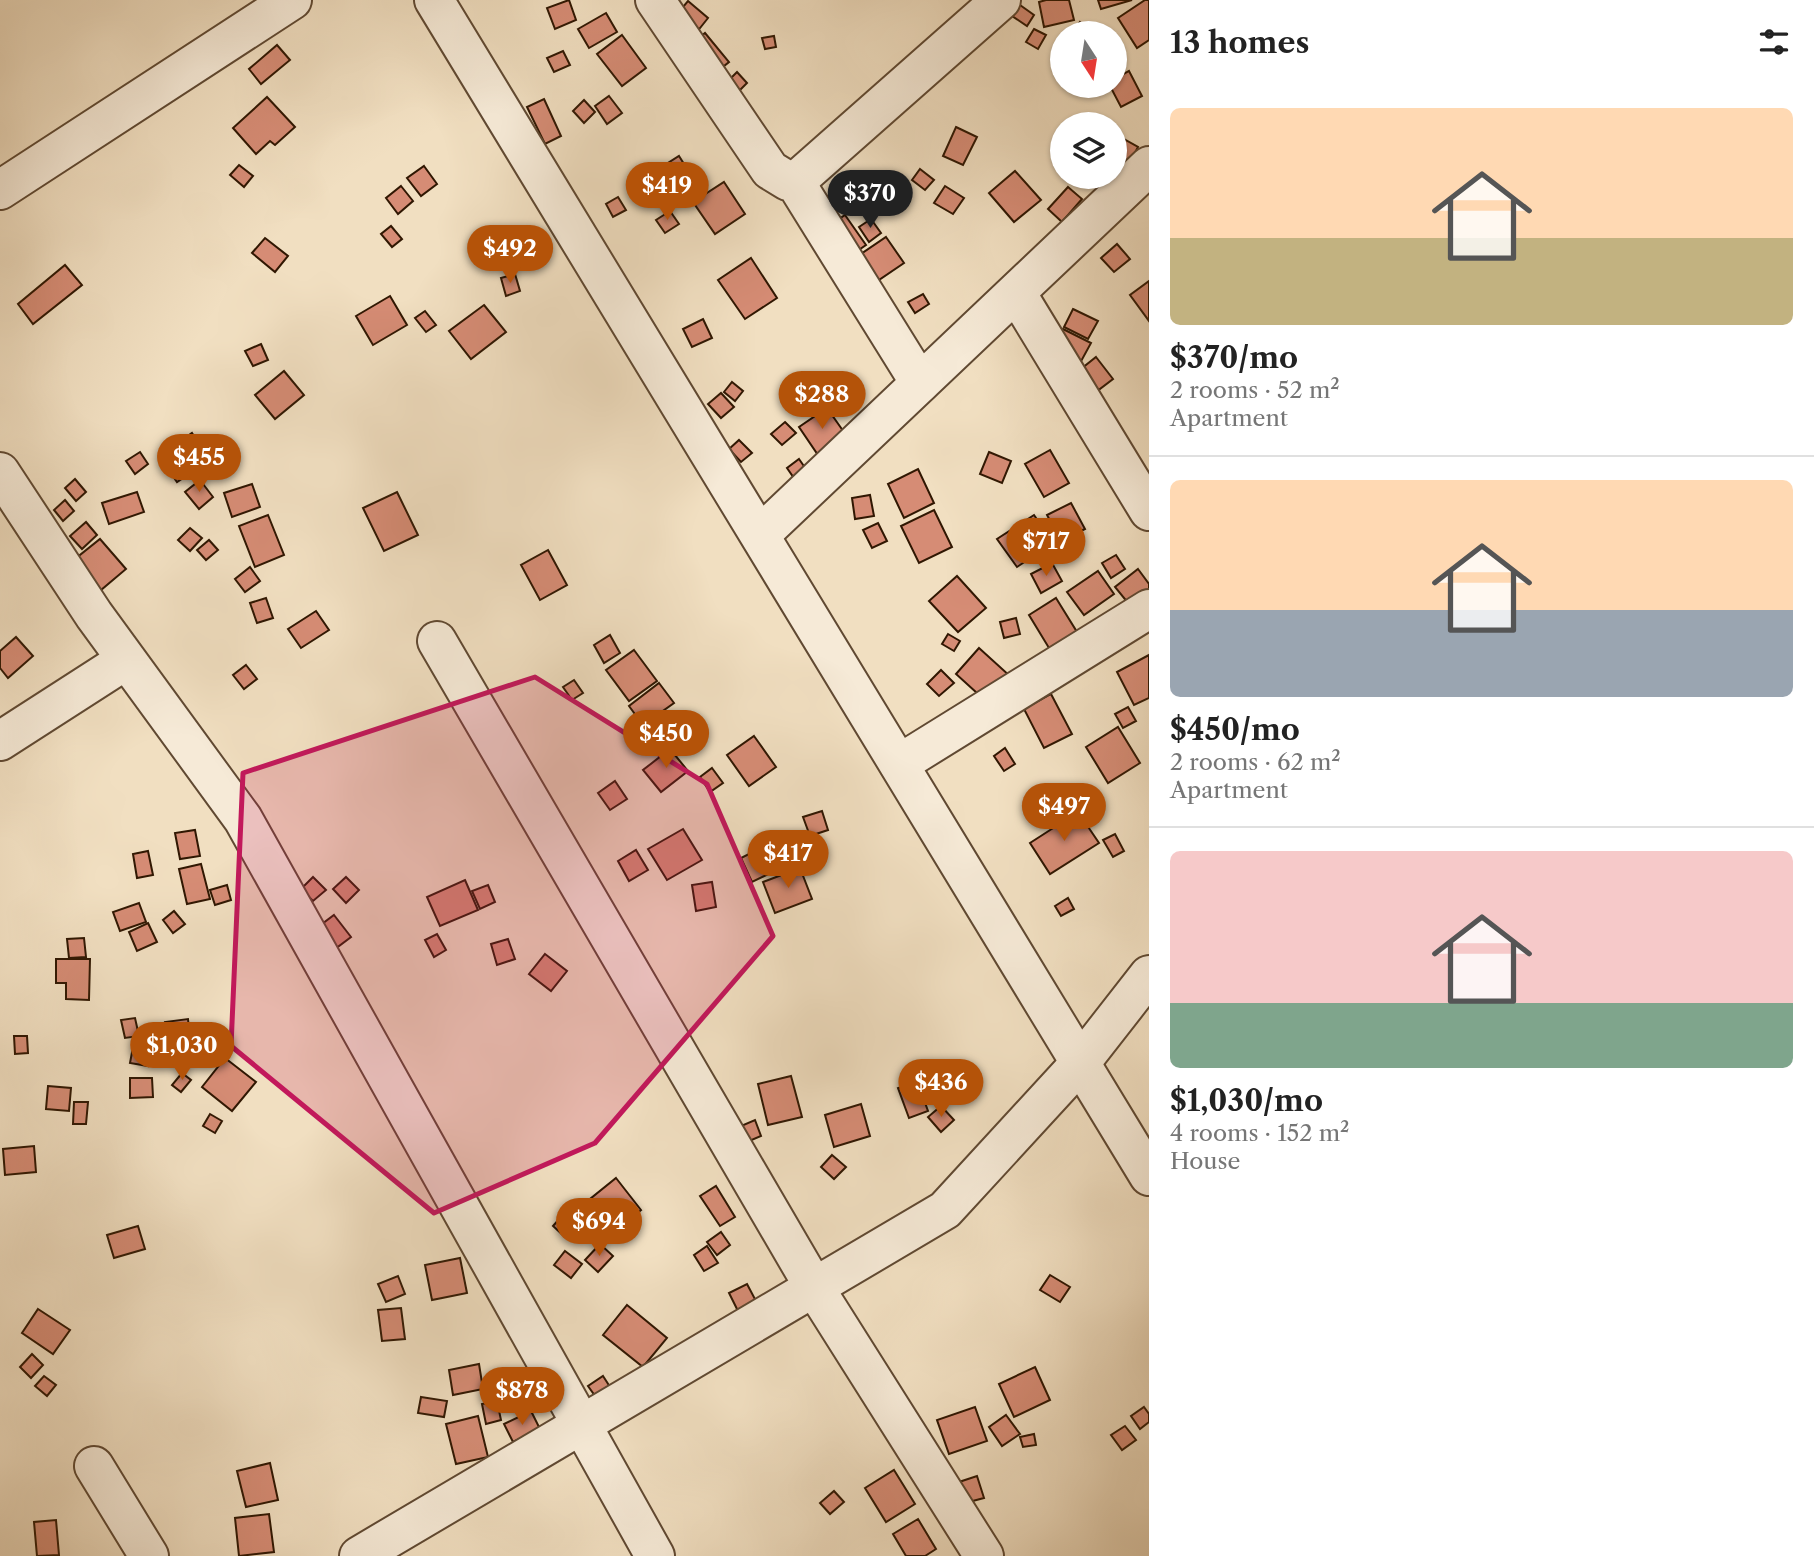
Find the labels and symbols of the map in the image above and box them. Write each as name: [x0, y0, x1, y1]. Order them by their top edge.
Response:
north arrow: [1050, 21, 1127, 98]
pin: $419: [626, 162, 708, 222]
pin: $370: [829, 170, 911, 230]
pin: $492: [469, 226, 551, 285]
pin: $288: [781, 372, 863, 431]
pin: $455: [158, 434, 240, 494]
pin: $717: [1005, 518, 1087, 578]
pin: $450: [625, 710, 707, 770]
pin: $497: [1023, 784, 1105, 843]
pin: $417: [747, 830, 829, 890]
pin: $1,030: [125, 1023, 239, 1082]
pin: $436: [900, 1060, 982, 1119]
pin: $694: [558, 1198, 640, 1258]
pin: $878: [481, 1368, 563, 1427]

